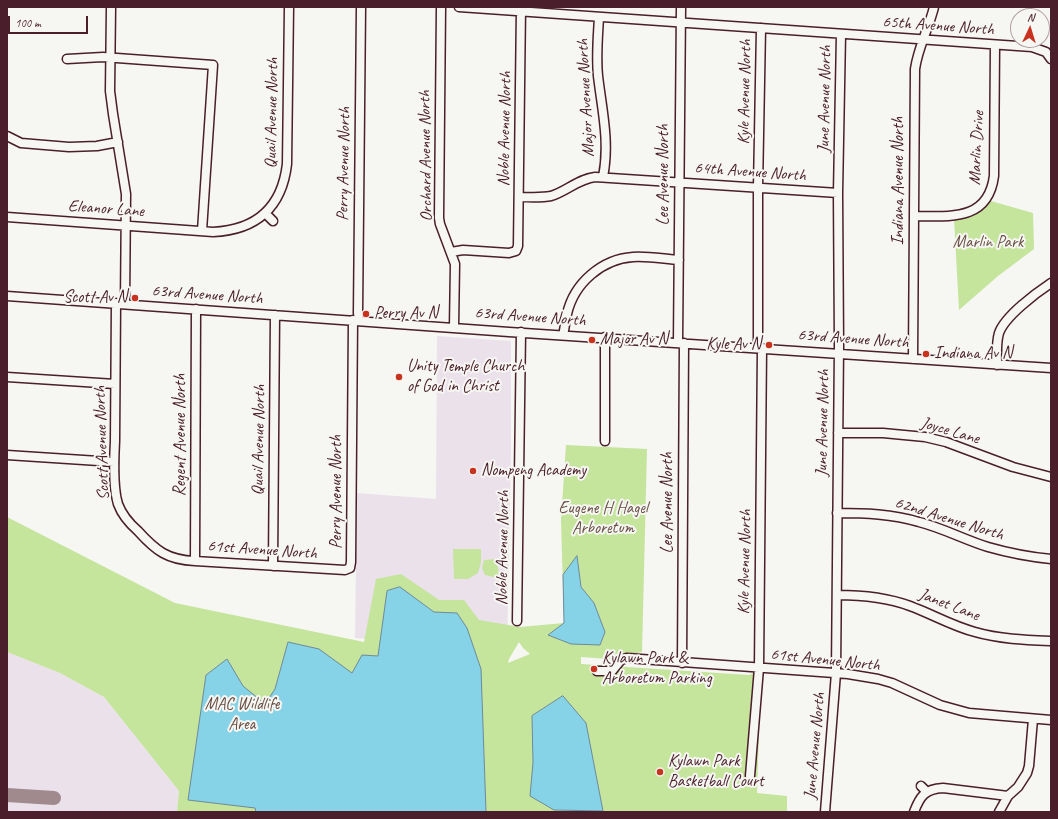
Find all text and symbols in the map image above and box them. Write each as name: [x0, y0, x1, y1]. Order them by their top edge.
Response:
scale bar: [10, 8, 90, 34]
north arrow: [1010, 8, 1050, 48]
text: N: [1027, 10, 1035, 24]
street label: 65th Avenue North: [882, 12, 994, 40]
text: 100 m: [15, 15, 41, 31]
street label: Major Avenue North: [573, 38, 599, 158]
street label: Kyle Avenue North: [734, 39, 756, 145]
street label: June Avenue North: [814, 45, 836, 153]
street label: Quail Avenue North: [261, 58, 283, 168]
street label: Noble Avenue North: [494, 71, 516, 187]
street label: Orchard Avenue North: [415, 90, 437, 222]
street label: Perry Avenue North: [333, 107, 355, 221]
street label: Marlin Drive: [965, 110, 989, 186]
street label: Indiana Avenue North: [889, 117, 909, 245]
street label: Lee Avenue North: [654, 124, 674, 226]
street label: 64th Avenue North: [694, 158, 806, 186]
street label: Eleanor Lane: [67, 196, 145, 222]
park label: Marlin Park: [953, 233, 1023, 253]
street label: 63rd Avenue North: [151, 281, 263, 309]
place label: Scott Av N: [63, 288, 127, 308]
marker: Scott Av N: [130, 293, 140, 303]
street label: 63rd Avenue North: [474, 303, 586, 331]
place label: Perry Av N: [374, 304, 438, 324]
marker: Perry Av N: [361, 309, 371, 319]
street label: 63rd Avenue North: [797, 325, 909, 353]
place label: Major Av N: [600, 330, 668, 350]
marker: Major Av N: [587, 335, 597, 345]
place label: Kyle Av N: [706, 335, 761, 355]
marker: Kyle Av N: [764, 340, 774, 350]
place label: Indiana Av N: [934, 344, 1012, 364]
marker: Indiana Av N: [921, 349, 931, 359]
place label: Unity Temple Church of God in Christ: [407, 357, 524, 397]
street label: June Avenue North: [812, 369, 834, 477]
marker: Unity Temple Church of God in Christ: [394, 372, 404, 382]
street label: Regent Avenue North: [171, 374, 191, 496]
street label: Quail Avenue North: [248, 385, 270, 495]
street label: Scott Avenue North: [90, 386, 114, 500]
street label: Joyce Lane: [918, 413, 982, 449]
street label: Perry Avenue North: [327, 435, 347, 549]
street label: Lee Avenue North: [658, 452, 678, 554]
place label: Nompeng Academy: [481, 461, 586, 481]
marker: Nompeng Academy: [468, 466, 478, 476]
street label: Noble Avenue North: [492, 490, 514, 606]
street label: 62nd Avenue North: [892, 493, 1006, 545]
park label: Eugene H Hagel Arboretum: [558, 499, 648, 539]
street label: Kyle Avenue North: [734, 509, 756, 615]
street label: 61st Avenue North: [207, 536, 317, 564]
street label: Janet Lane: [916, 584, 982, 626]
street label: 61st Avenue North: [769, 644, 881, 676]
place label: Kylawn Park & Arboretum Parking: [602, 649, 712, 689]
marker: Kylawn Park & Arboretum Parking: [589, 664, 599, 674]
street label: June Avenue North: [800, 692, 830, 800]
park label: MAC Wildlife Area: [205, 695, 279, 735]
place label: Kylawn Park Basketball Court: [668, 752, 764, 792]
marker: Kylawn Park Basketball Court: [655, 767, 665, 777]

